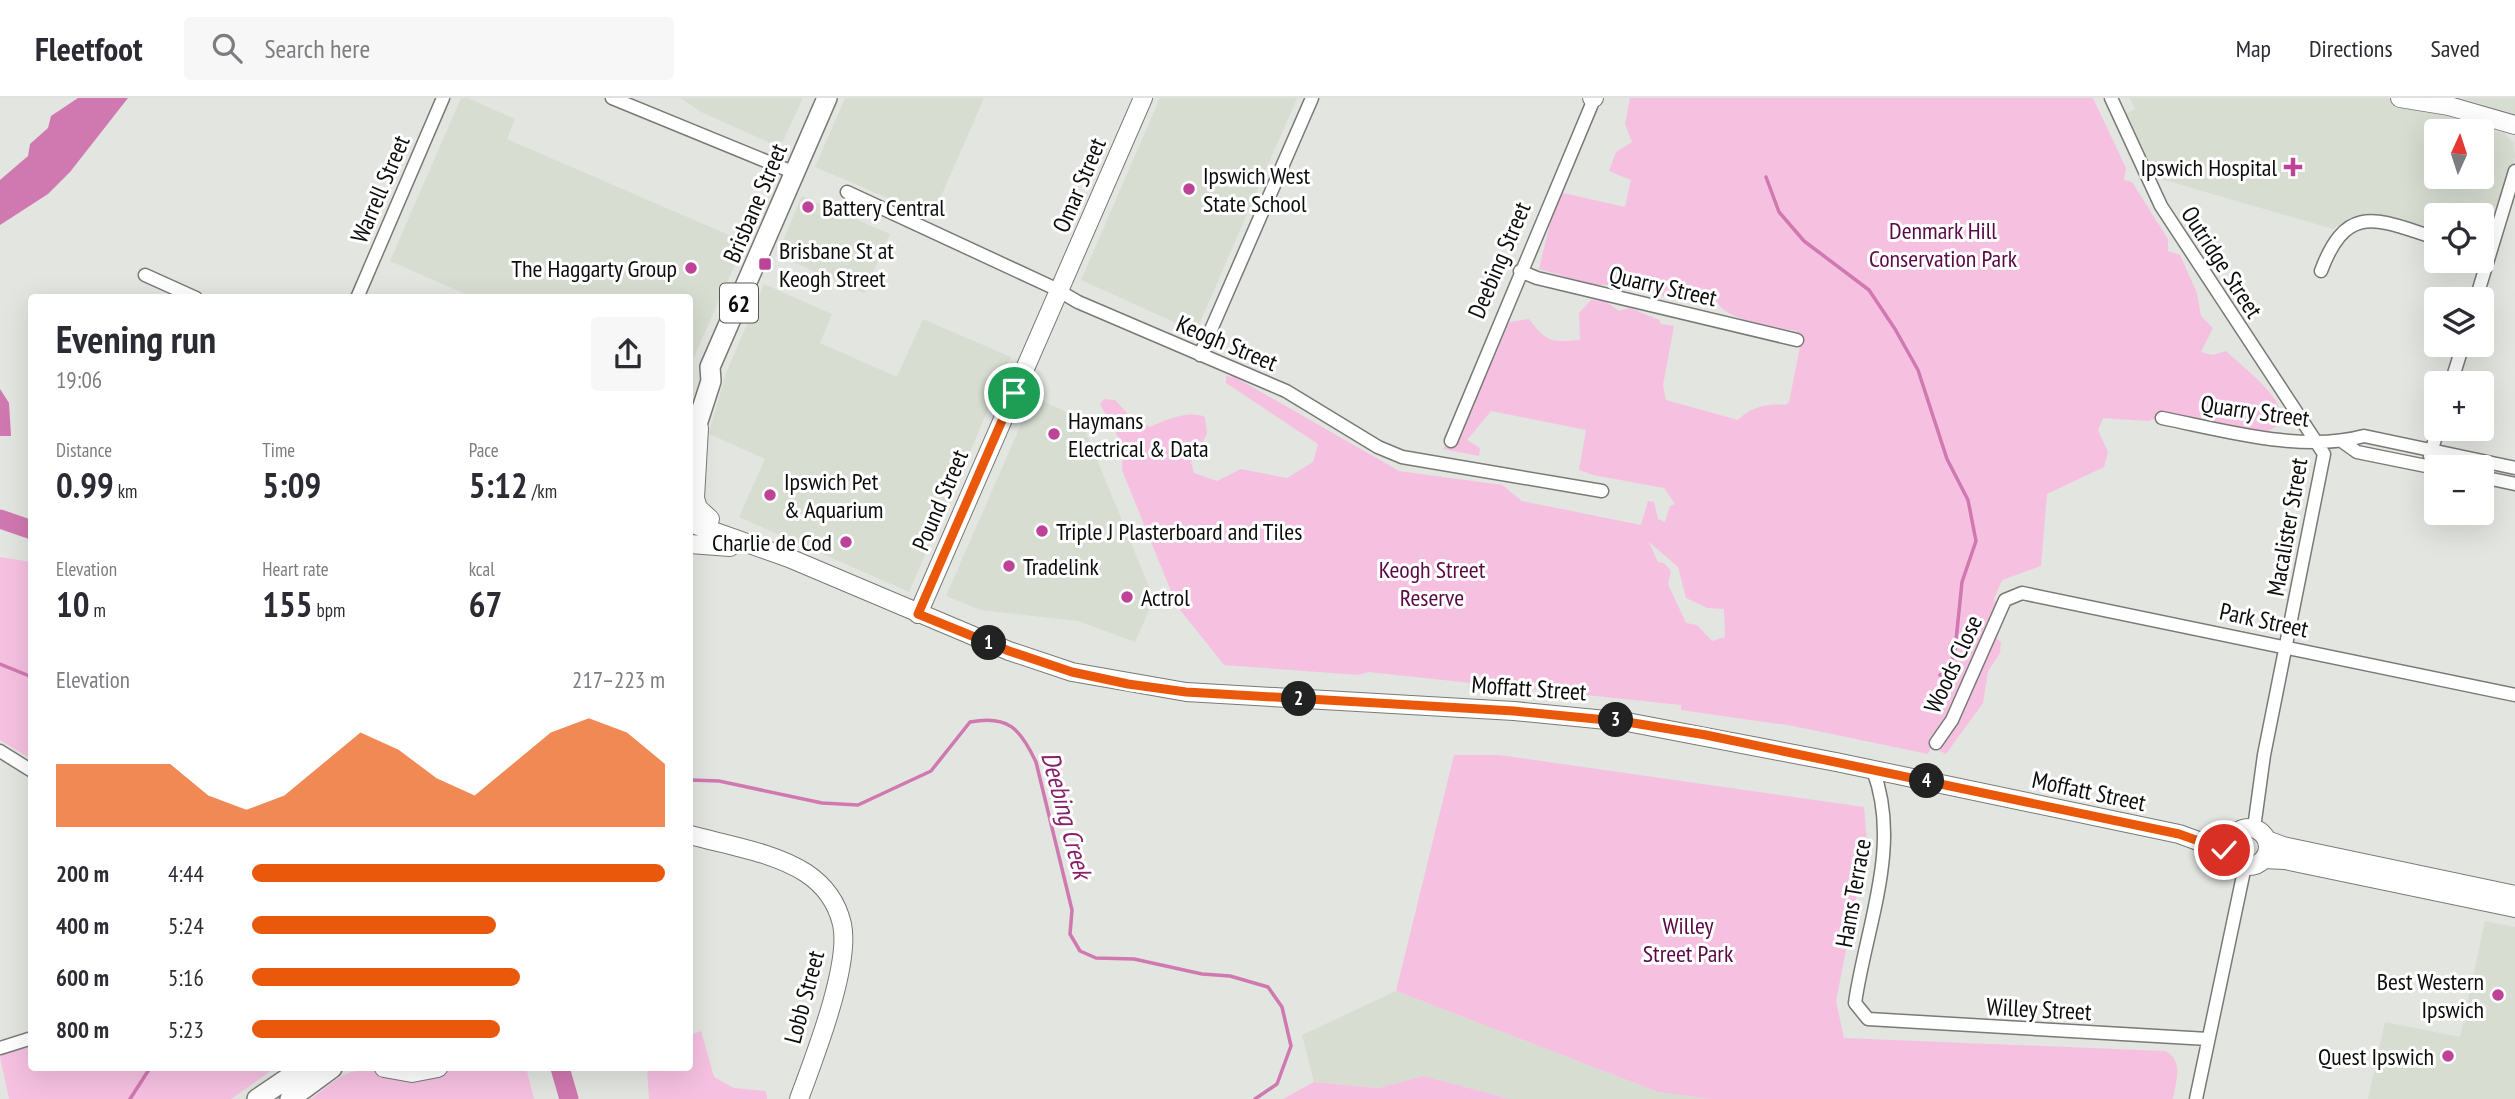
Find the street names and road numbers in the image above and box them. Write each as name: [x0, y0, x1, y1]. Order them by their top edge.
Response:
street label: Warrell Street: [343, 130, 417, 247]
street label: Omar Street: [1045, 133, 1113, 237]
street label: Brisbane Street: [716, 138, 794, 267]
street label: Deebing Street: [1461, 197, 1538, 323]
street label: Outridge Street: [2174, 200, 2270, 324]
street label: Quarry Street: [1606, 259, 1720, 314]
road number: 62: [720, 284, 758, 322]
street label: Keogh Street: [1172, 308, 1283, 378]
street label: Quarry Street: [2199, 388, 2312, 434]
street label: Pound Street: [905, 445, 975, 555]
street label: Macalister Street: [2260, 455, 2314, 598]
street label: Park Street: [2217, 595, 2312, 645]
street label: Woods Close: [1917, 610, 1989, 718]
street label: Moffatt Street: [1470, 669, 1588, 708]
street label: Moffatt Street: [2029, 764, 2149, 818]
street label: Hams Terrace: [1828, 836, 1878, 950]
street label: Lobb Street: [777, 947, 831, 1047]
street label: Willey Street: [1986, 991, 2093, 1027]

